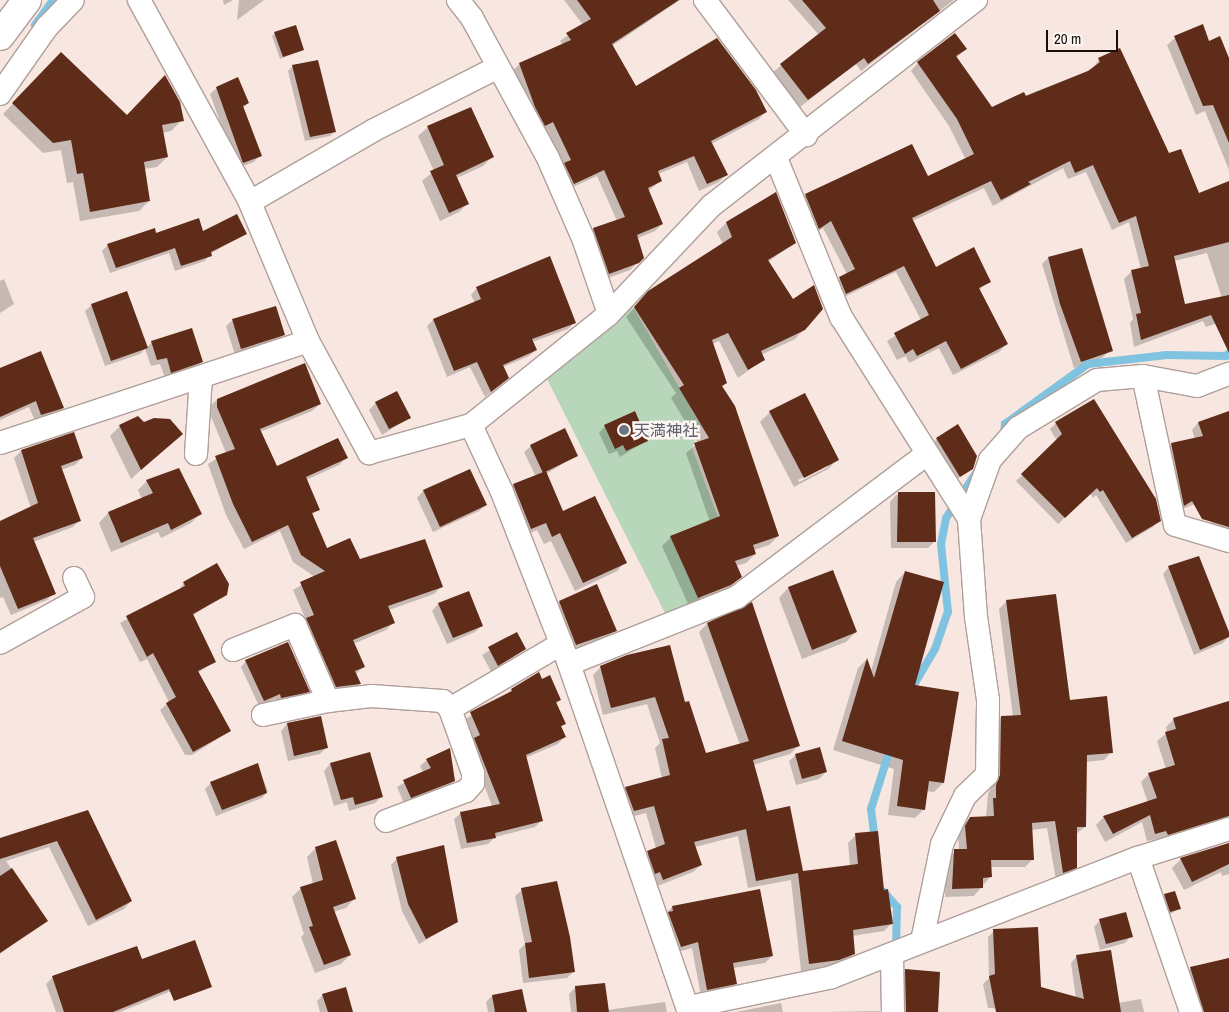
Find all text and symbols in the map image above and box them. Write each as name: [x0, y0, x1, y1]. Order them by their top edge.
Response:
scale bar: [1049, 20, 1122, 52]
text: 20 m: [1054, 28, 1081, 49]
place label: 天満神社: [634, 420, 698, 440]
marker: 天満神社: [618, 424, 630, 436]

